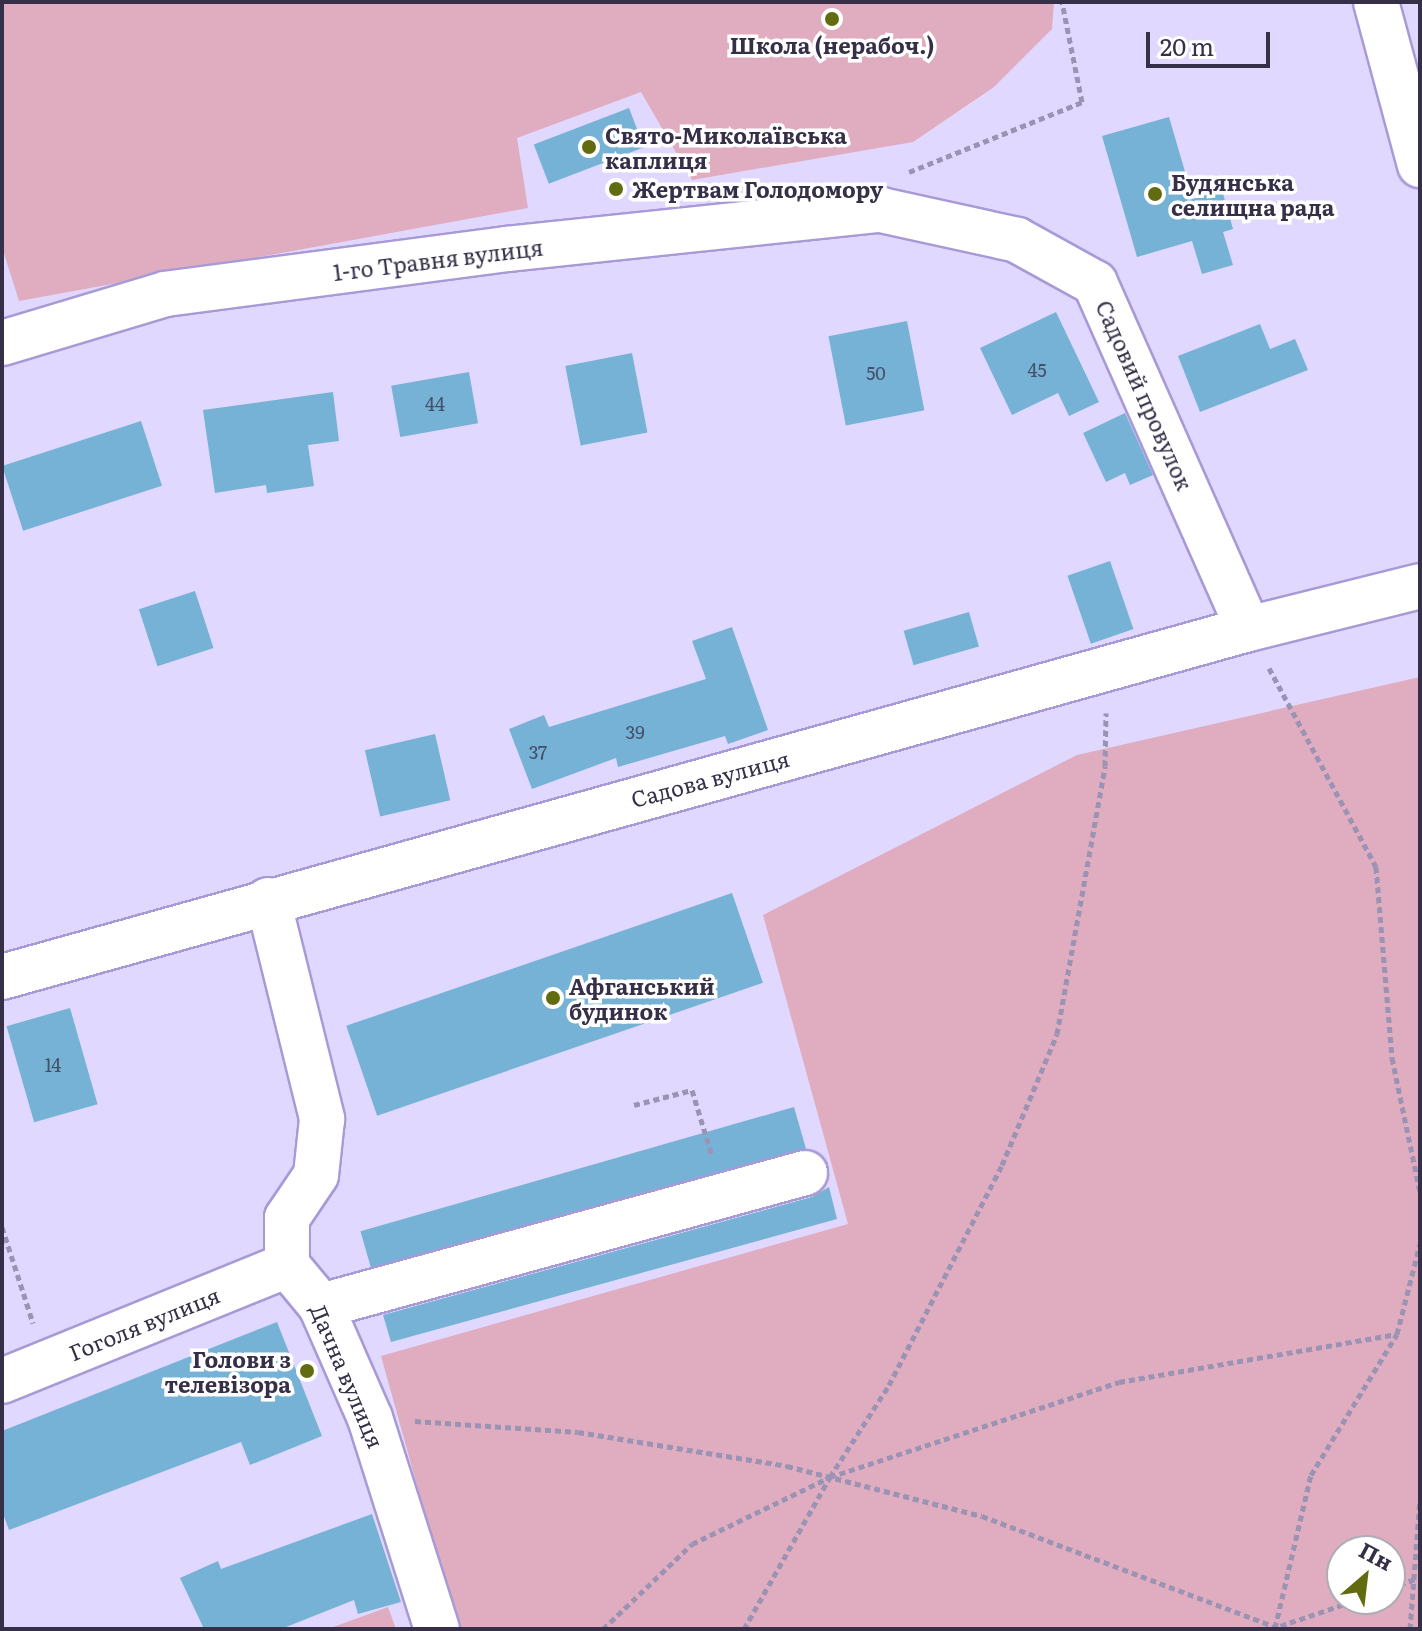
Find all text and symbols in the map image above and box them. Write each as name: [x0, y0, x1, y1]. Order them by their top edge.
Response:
marker: Школа (нерабоч.): [823, 10, 841, 28]
scale bar: [1150, 16, 1274, 66]
text: 20 m: [1160, 28, 1214, 63]
place label: Школа (нерабоч.): [730, 32, 934, 58]
place label: Свято-Миколаївська каплиця: [605, 121, 847, 172]
marker: Свято-Миколаївська каплиця: [580, 138, 598, 156]
place label: Будянська селищна рада: [1171, 168, 1335, 220]
place label: Жертвам Голодомору: [632, 176, 883, 202]
marker: Жертвам Голодомору: [607, 180, 625, 198]
marker: Будянська селищна рада: [1146, 185, 1164, 203]
street label: 1-го Травня вулиця: [331, 233, 545, 285]
street label: Садовий провулок: [1091, 296, 1199, 494]
house number: 45: [1027, 359, 1047, 381]
house number: 50: [866, 362, 886, 384]
house number: 44: [425, 393, 445, 415]
house number: 39: [625, 721, 645, 743]
house number: 37: [529, 741, 547, 763]
street label: Садова вулиця: [628, 744, 792, 812]
place label: Афганський будинок: [569, 972, 715, 1024]
marker: Афганський будинок: [544, 989, 562, 1007]
house number: 14: [45, 1054, 61, 1076]
street label: Гоголя вулиця: [65, 1281, 223, 1365]
street label: Дачна вулиця: [306, 1300, 390, 1452]
place label: Голови з телевізора: [165, 1345, 291, 1396]
marker: Голови з телевізора: [298, 1362, 316, 1380]
text: Пн: [1354, 1533, 1399, 1578]
north arrow: [1326, 1535, 1406, 1615]

